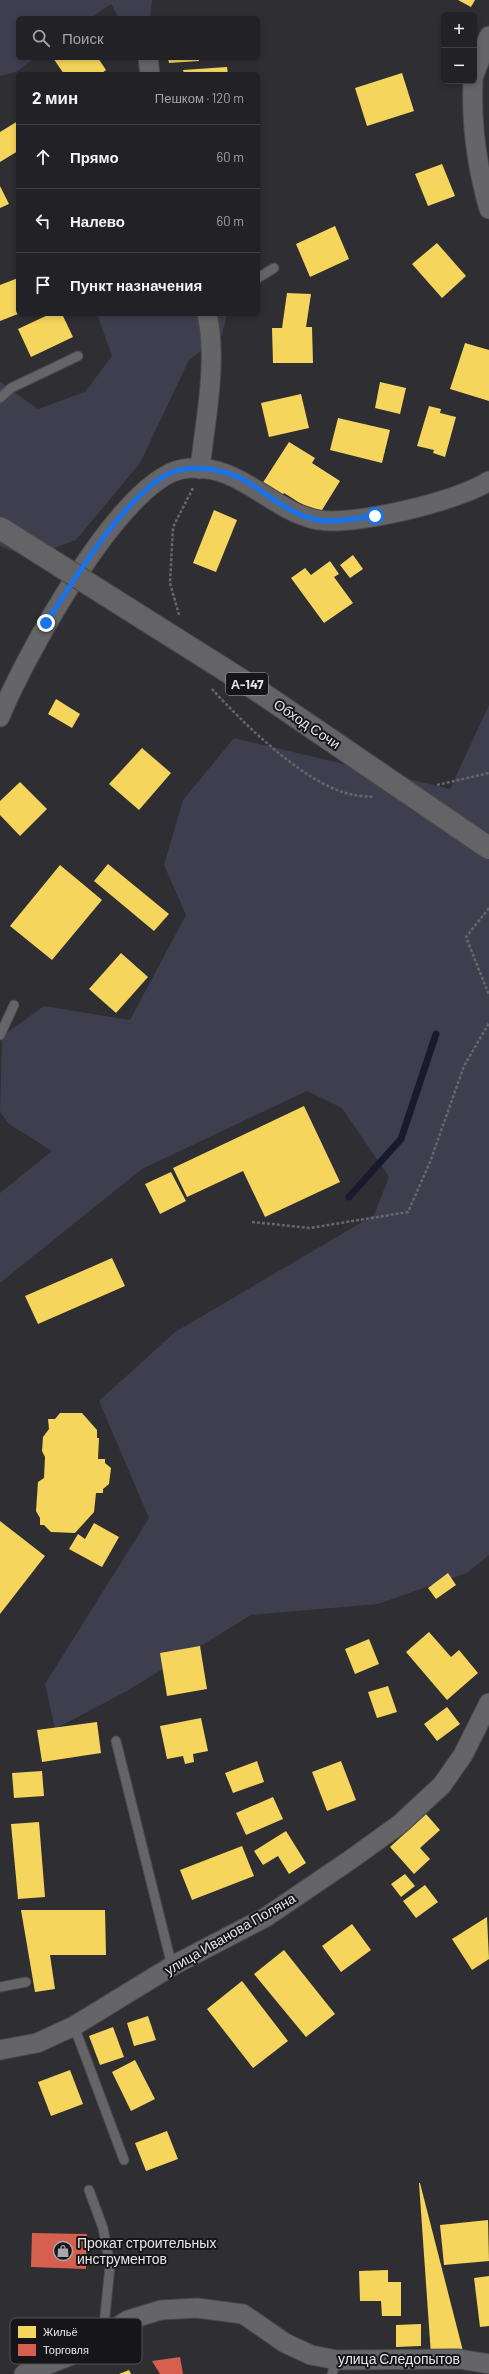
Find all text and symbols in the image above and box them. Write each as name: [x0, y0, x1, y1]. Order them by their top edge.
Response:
map controls: [441, 12, 477, 84]
button: +: [441, 12, 477, 48]
search box: [16, 16, 260, 60]
icon: search: [30, 27, 52, 49]
text: Поиск: [62, 29, 104, 47]
button: −: [441, 48, 477, 84]
text: 2 мин: [32, 87, 78, 107]
text: Пешком · 120 m: [155, 90, 244, 106]
icon: ahead: [32, 146, 54, 168]
text: Прямо: [70, 148, 119, 166]
text: 60 m: [217, 149, 244, 165]
icon: left: [32, 210, 54, 232]
text: Налево: [70, 212, 125, 230]
text: 60 m: [217, 213, 244, 229]
icon: arrive: [32, 274, 54, 296]
text: Пункт назначения: [70, 276, 202, 294]
route start: [366, 507, 384, 525]
route end: [37, 614, 55, 632]
road number: А-147: [226, 673, 268, 695]
street label: Обход Сочи: [271, 695, 344, 752]
street label: улица Иванова Поляна: [161, 1889, 299, 1978]
place label: Прокат строительных инструментов: [77, 2234, 216, 2267]
shop icon: Прокат строительных инструментов: [52, 2240, 74, 2262]
legend: [10, 2318, 142, 2364]
text: Жильё: [43, 2325, 78, 2338]
text: Торговля: [43, 2343, 89, 2356]
street label: улица Следопытов: [338, 2350, 460, 2367]

